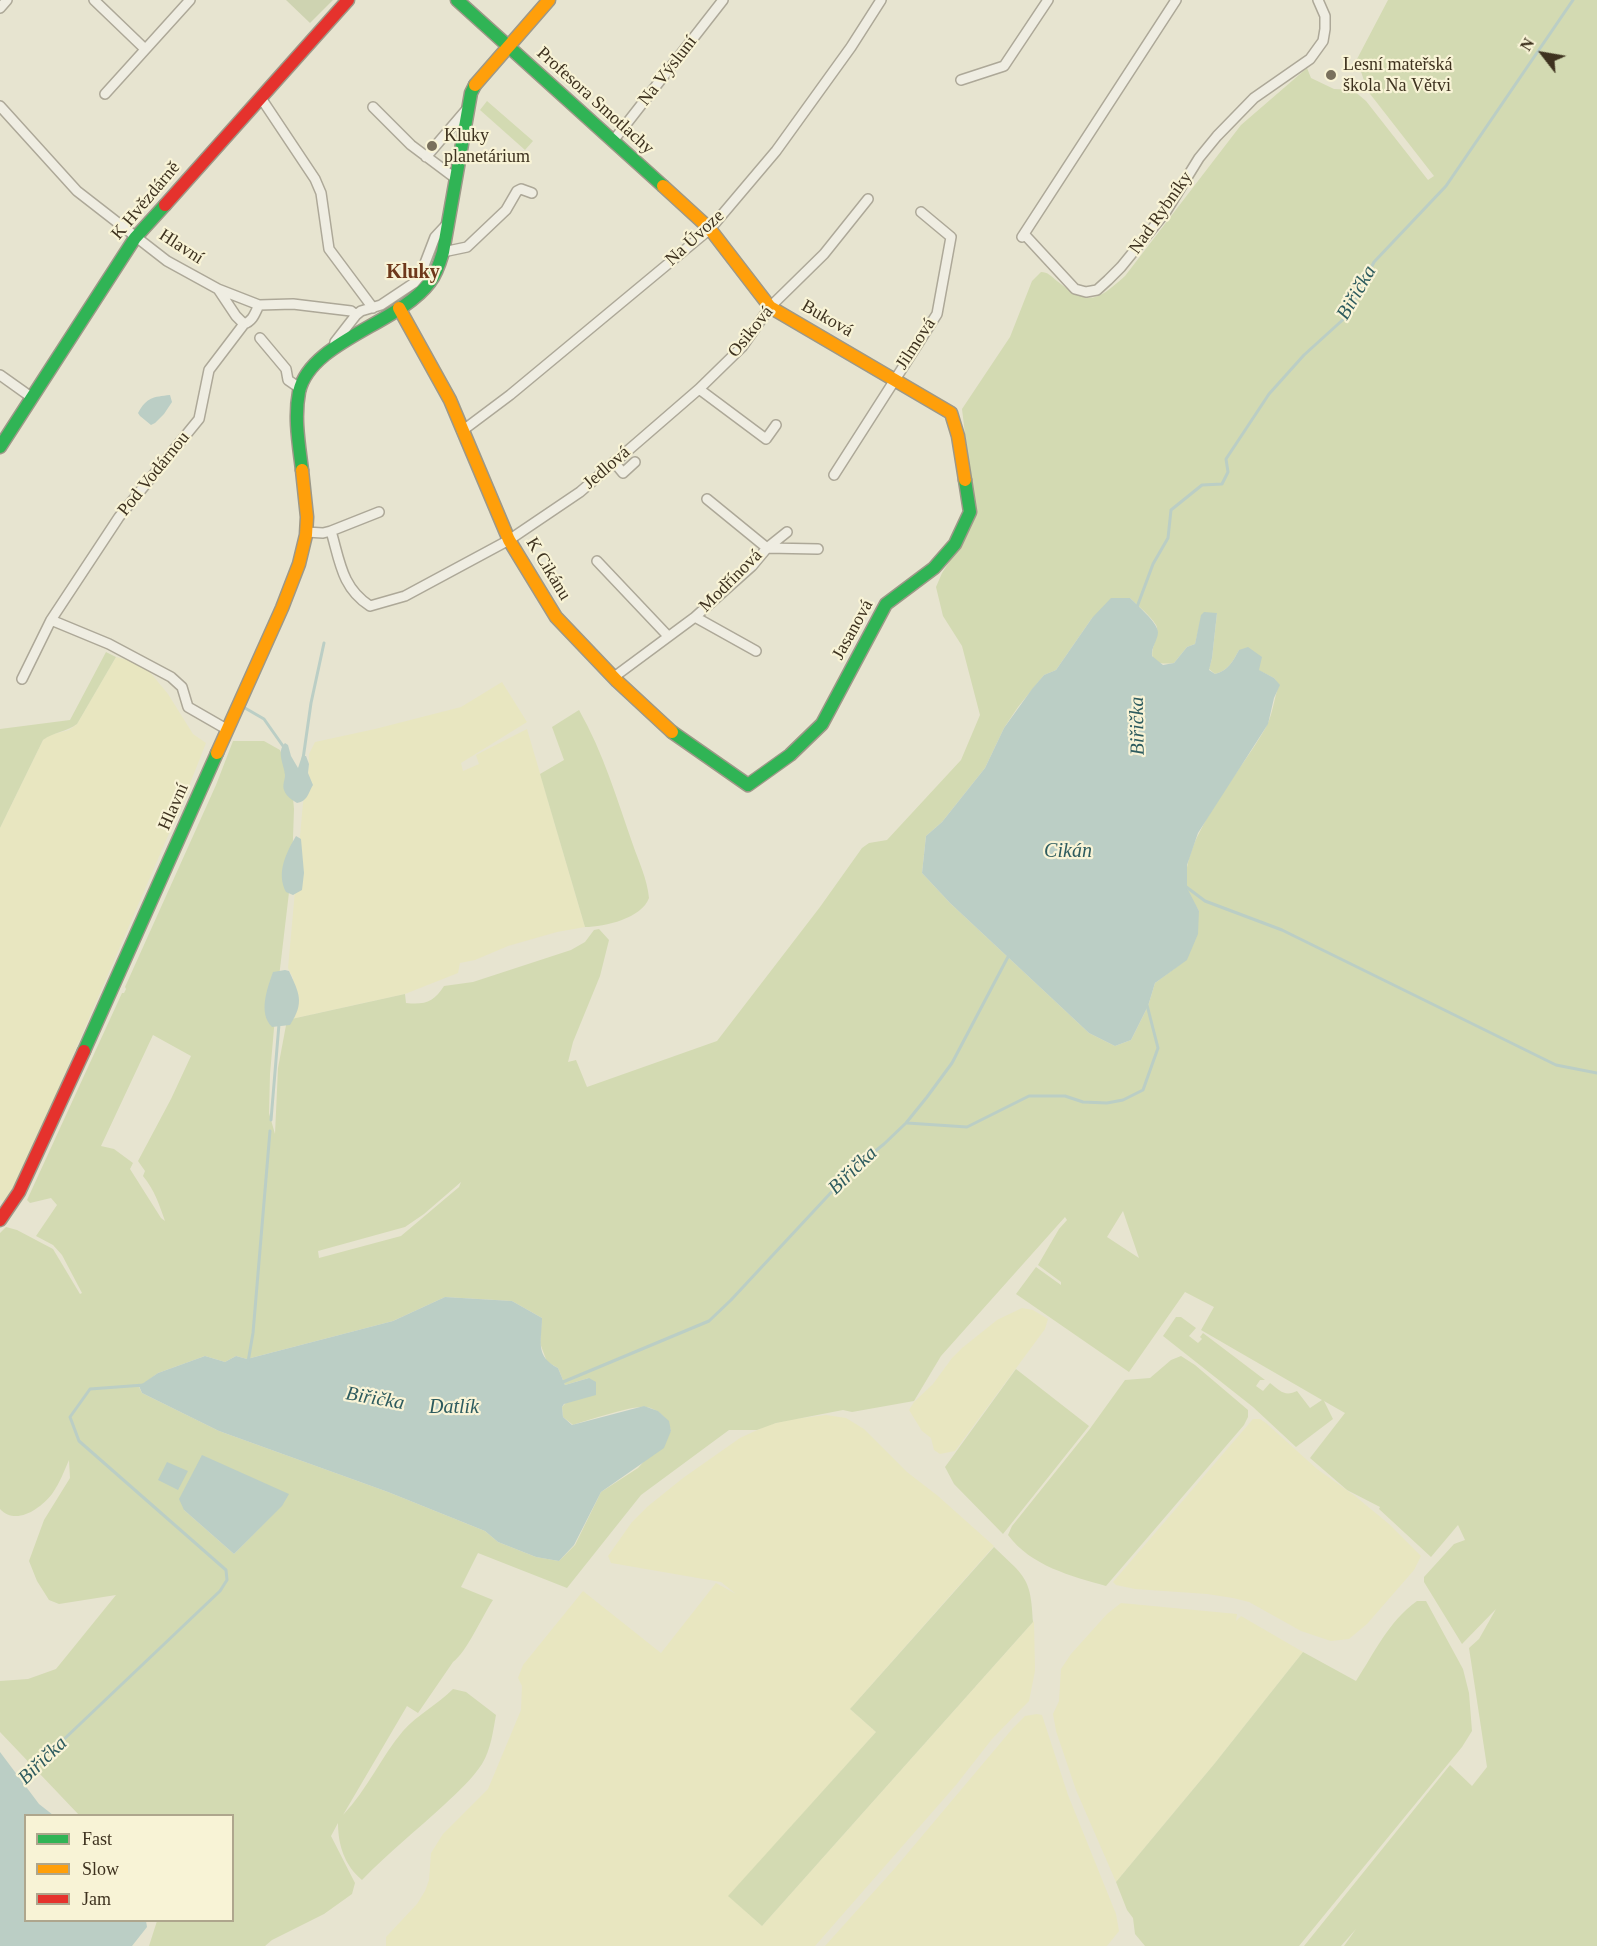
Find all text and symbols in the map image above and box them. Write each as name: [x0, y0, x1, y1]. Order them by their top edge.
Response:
north arrow: [1513, 24, 1573, 84]
street label: Na Výsluní: [634, 32, 702, 110]
text: N: [1517, 35, 1537, 54]
street label: Profesora Smotlachy: [532, 43, 658, 159]
place label: Lesní mateřská škola Na Větvi: [1343, 54, 1452, 97]
marker: Lesní mateřská škola Na Větvi: [1324, 68, 1338, 82]
place label: Kluky planetárium: [444, 125, 530, 168]
marker: Kluky planetárium: [425, 139, 439, 153]
street label: K Hvězdárně: [107, 157, 185, 245]
street label: Nad Rybníky: [1125, 168, 1197, 258]
street label: Na Úvoze: [661, 205, 729, 271]
street label: Hlavní: [155, 225, 207, 269]
district label: Kluky: [386, 261, 440, 285]
water label: Biřička: [1332, 262, 1382, 324]
street label: Buková: [797, 296, 857, 342]
street label: Osiková: [724, 302, 778, 362]
street label: Jilmová: [891, 314, 941, 374]
street label: Pod Vodárnou: [113, 428, 195, 520]
street label: Jedlová: [579, 442, 635, 494]
street label: K Cikánu: [521, 534, 575, 604]
street label: Modřínová: [695, 545, 767, 617]
street label: Jasanová: [828, 596, 878, 664]
water label: Biřička: [1125, 696, 1151, 756]
street label: Hlavní: [154, 780, 194, 834]
water label: Cikán: [1044, 840, 1092, 864]
water label: Biřička: [823, 1142, 883, 1200]
water label: Biřička: [344, 1382, 406, 1416]
water label: Datlík: [429, 1396, 479, 1420]
water label: Biřička: [13, 1732, 73, 1790]
legend: [24, 1814, 234, 1922]
text: Fast: [82, 1829, 112, 1849]
text: Slow: [82, 1859, 119, 1879]
text: Jam: [82, 1889, 111, 1909]

